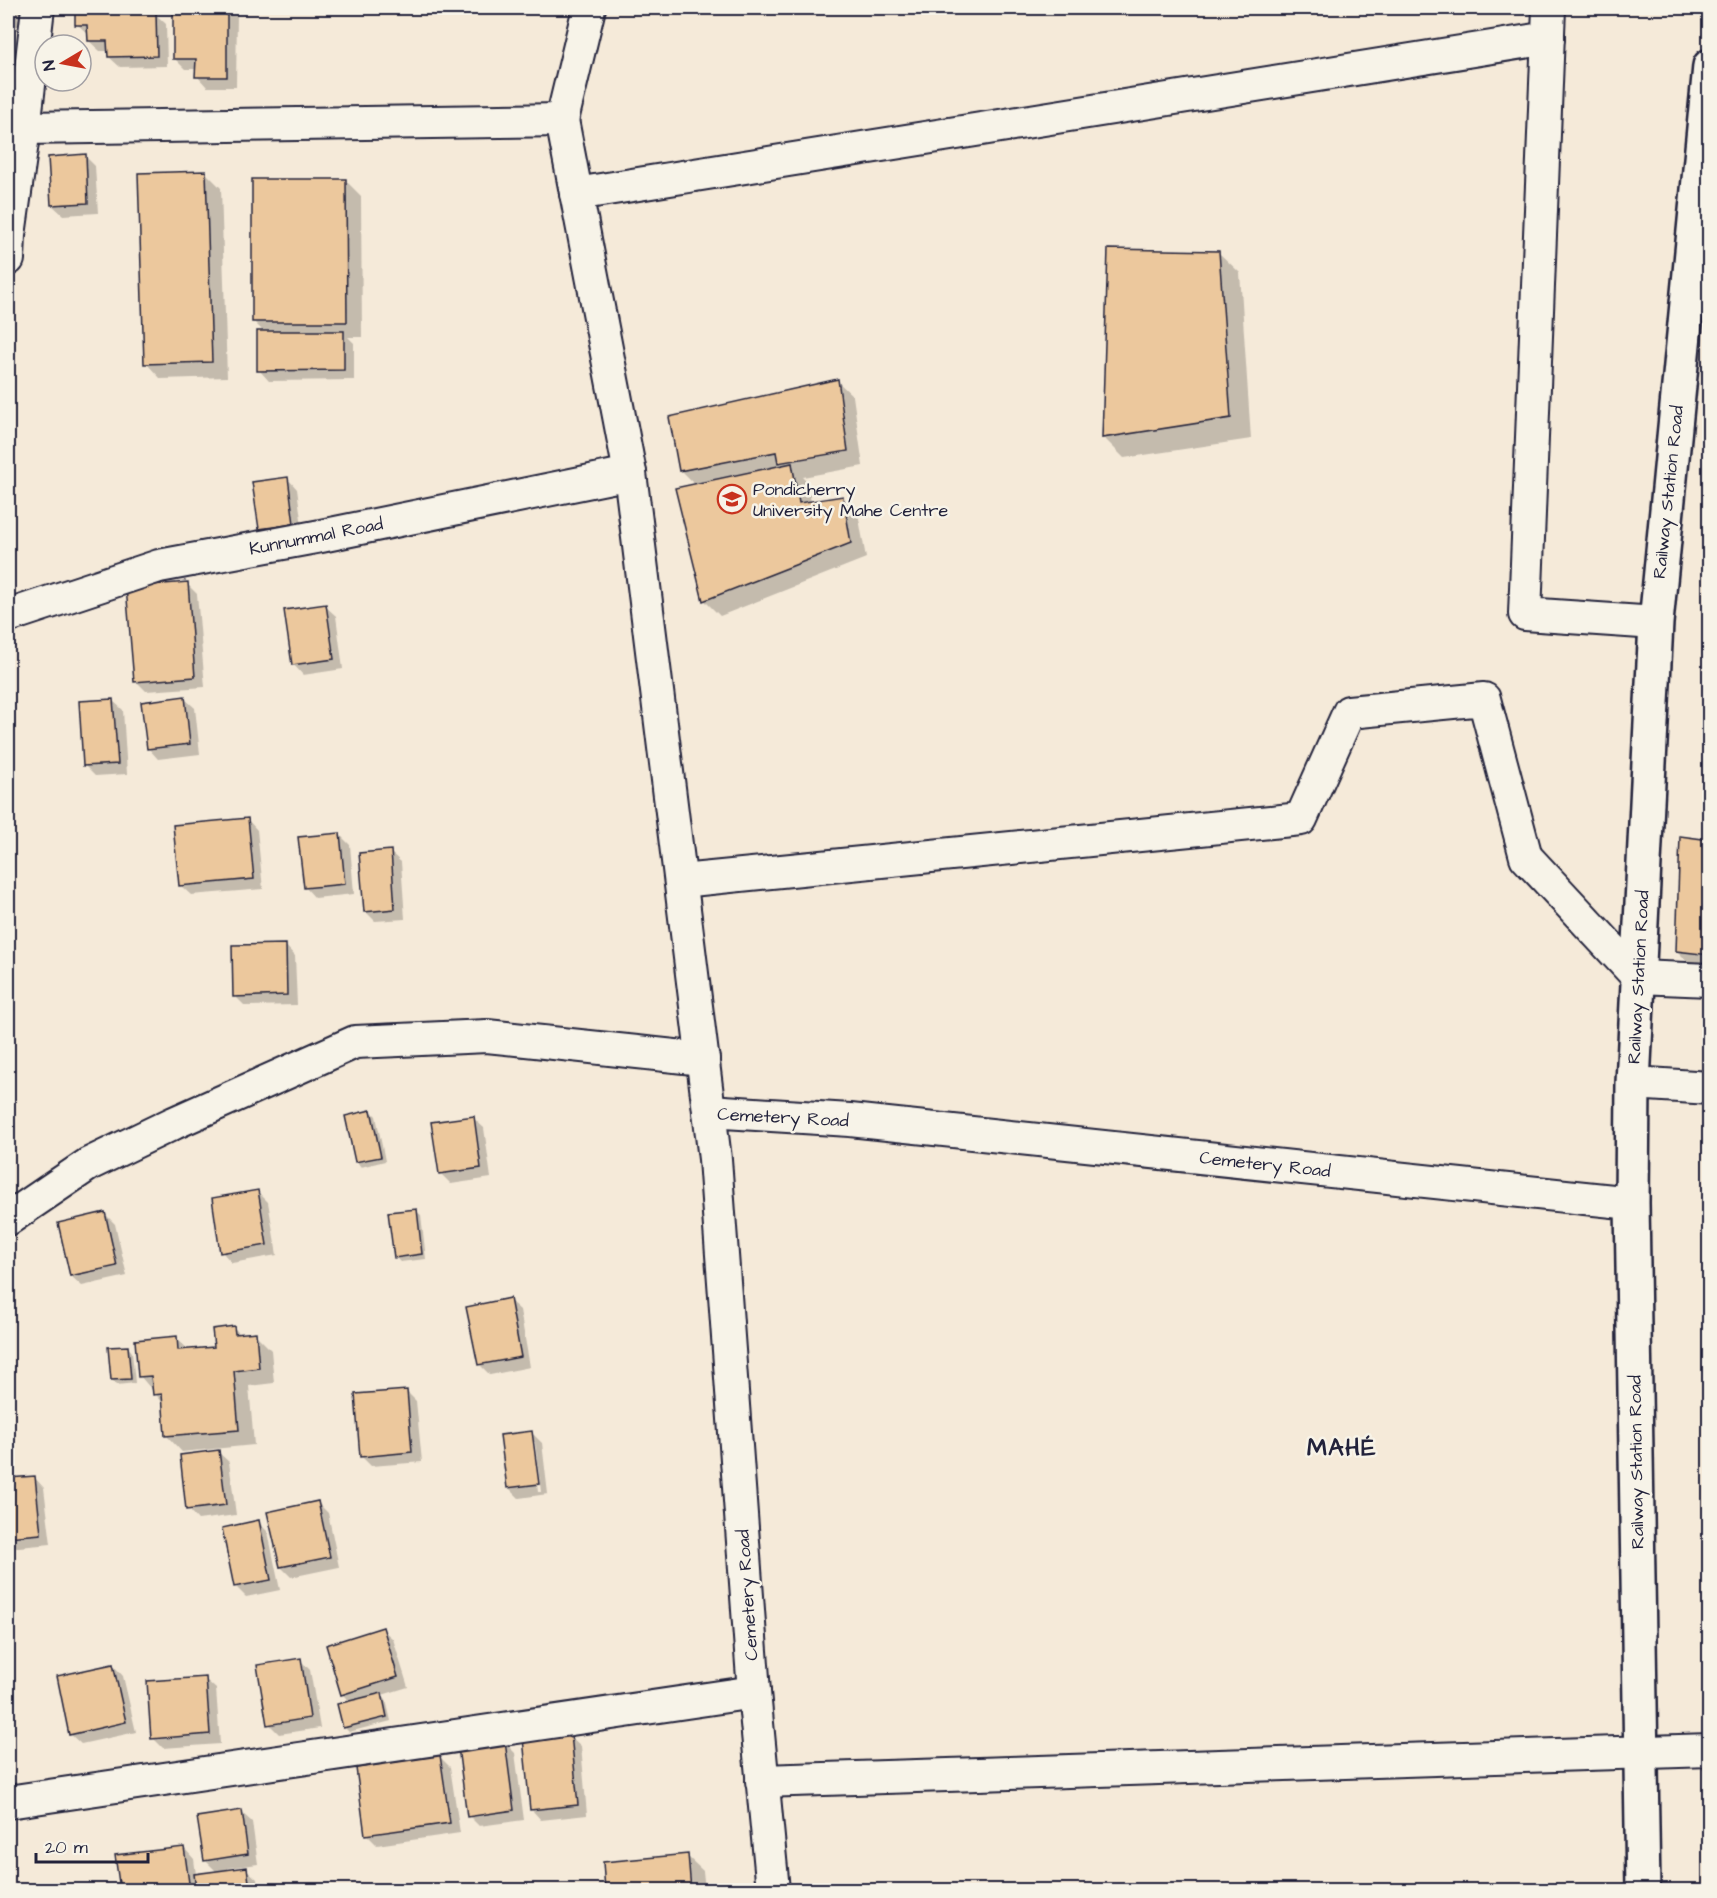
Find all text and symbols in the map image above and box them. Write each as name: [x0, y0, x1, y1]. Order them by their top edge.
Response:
north arrow: [33, 33, 93, 93]
text: N: [38, 59, 61, 72]
street label: Railway Station Road: [1647, 404, 1691, 580]
place label: Pondicherry University Mahe Centre: [753, 477, 949, 524]
school or university icon: Pondicherry University Mahe Centre: [716, 483, 748, 515]
street label: Kunnummal Road: [247, 511, 385, 562]
street label: Railway Station Road: [1621, 889, 1657, 1065]
street label: Cemetery Road: [717, 1102, 849, 1134]
street label: Cemetery Road: [1198, 1145, 1332, 1185]
street label: Railway Station Road: [1622, 1375, 1652, 1549]
district label: MAHÉ: [1307, 1431, 1377, 1465]
street label: Cemetery Road: [730, 1528, 766, 1661]
scale bar: [36, 1826, 148, 1864]
text: 20 m: [45, 1835, 88, 1860]

